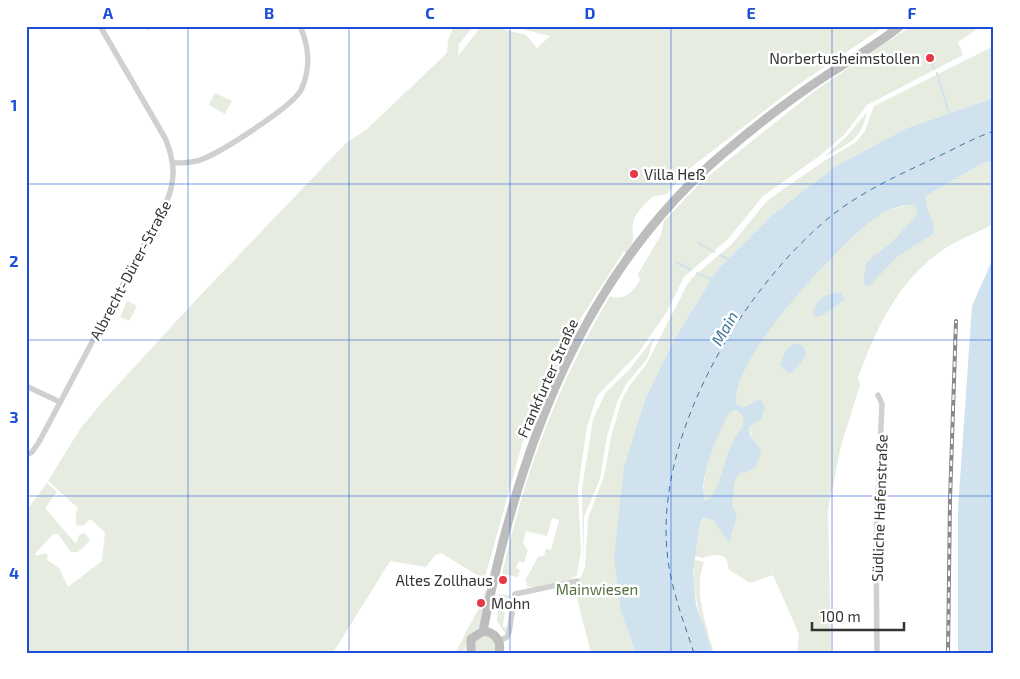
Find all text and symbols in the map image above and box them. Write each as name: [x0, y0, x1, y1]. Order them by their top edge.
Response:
text: A: [103, 3, 114, 22]
text: B: [264, 3, 274, 22]
text: C: [425, 3, 435, 22]
text: D: [585, 3, 596, 22]
text: E: [746, 3, 756, 22]
text: F: [908, 3, 917, 22]
place label: Norbertusheimstollen: [769, 49, 920, 67]
marker: Norbertusheimstollen: [924, 52, 936, 64]
text: 1: [11, 95, 17, 114]
place label: Villa Heß: [644, 165, 706, 183]
marker: Villa Heß: [628, 168, 640, 180]
street label: Albrecht-Dürer-Straße: [86, 197, 174, 343]
text: 2: [9, 251, 19, 270]
water label: Main: [707, 307, 741, 349]
street label: Frankfurter Straße: [513, 316, 581, 440]
text: 3: [9, 407, 19, 426]
street label: Südliche Hafenstraße: [867, 434, 891, 582]
text: 4: [9, 563, 19, 582]
place label: Altes Zollhaus: [396, 571, 493, 589]
marker: Altes Zollhaus: [497, 574, 509, 586]
park label: Mainwiesen: [556, 580, 638, 598]
place label: Mohn: [491, 594, 530, 612]
marker: Mohn: [475, 597, 487, 609]
scale bar: [812, 599, 905, 631]
text: 100 m: [820, 607, 861, 625]

